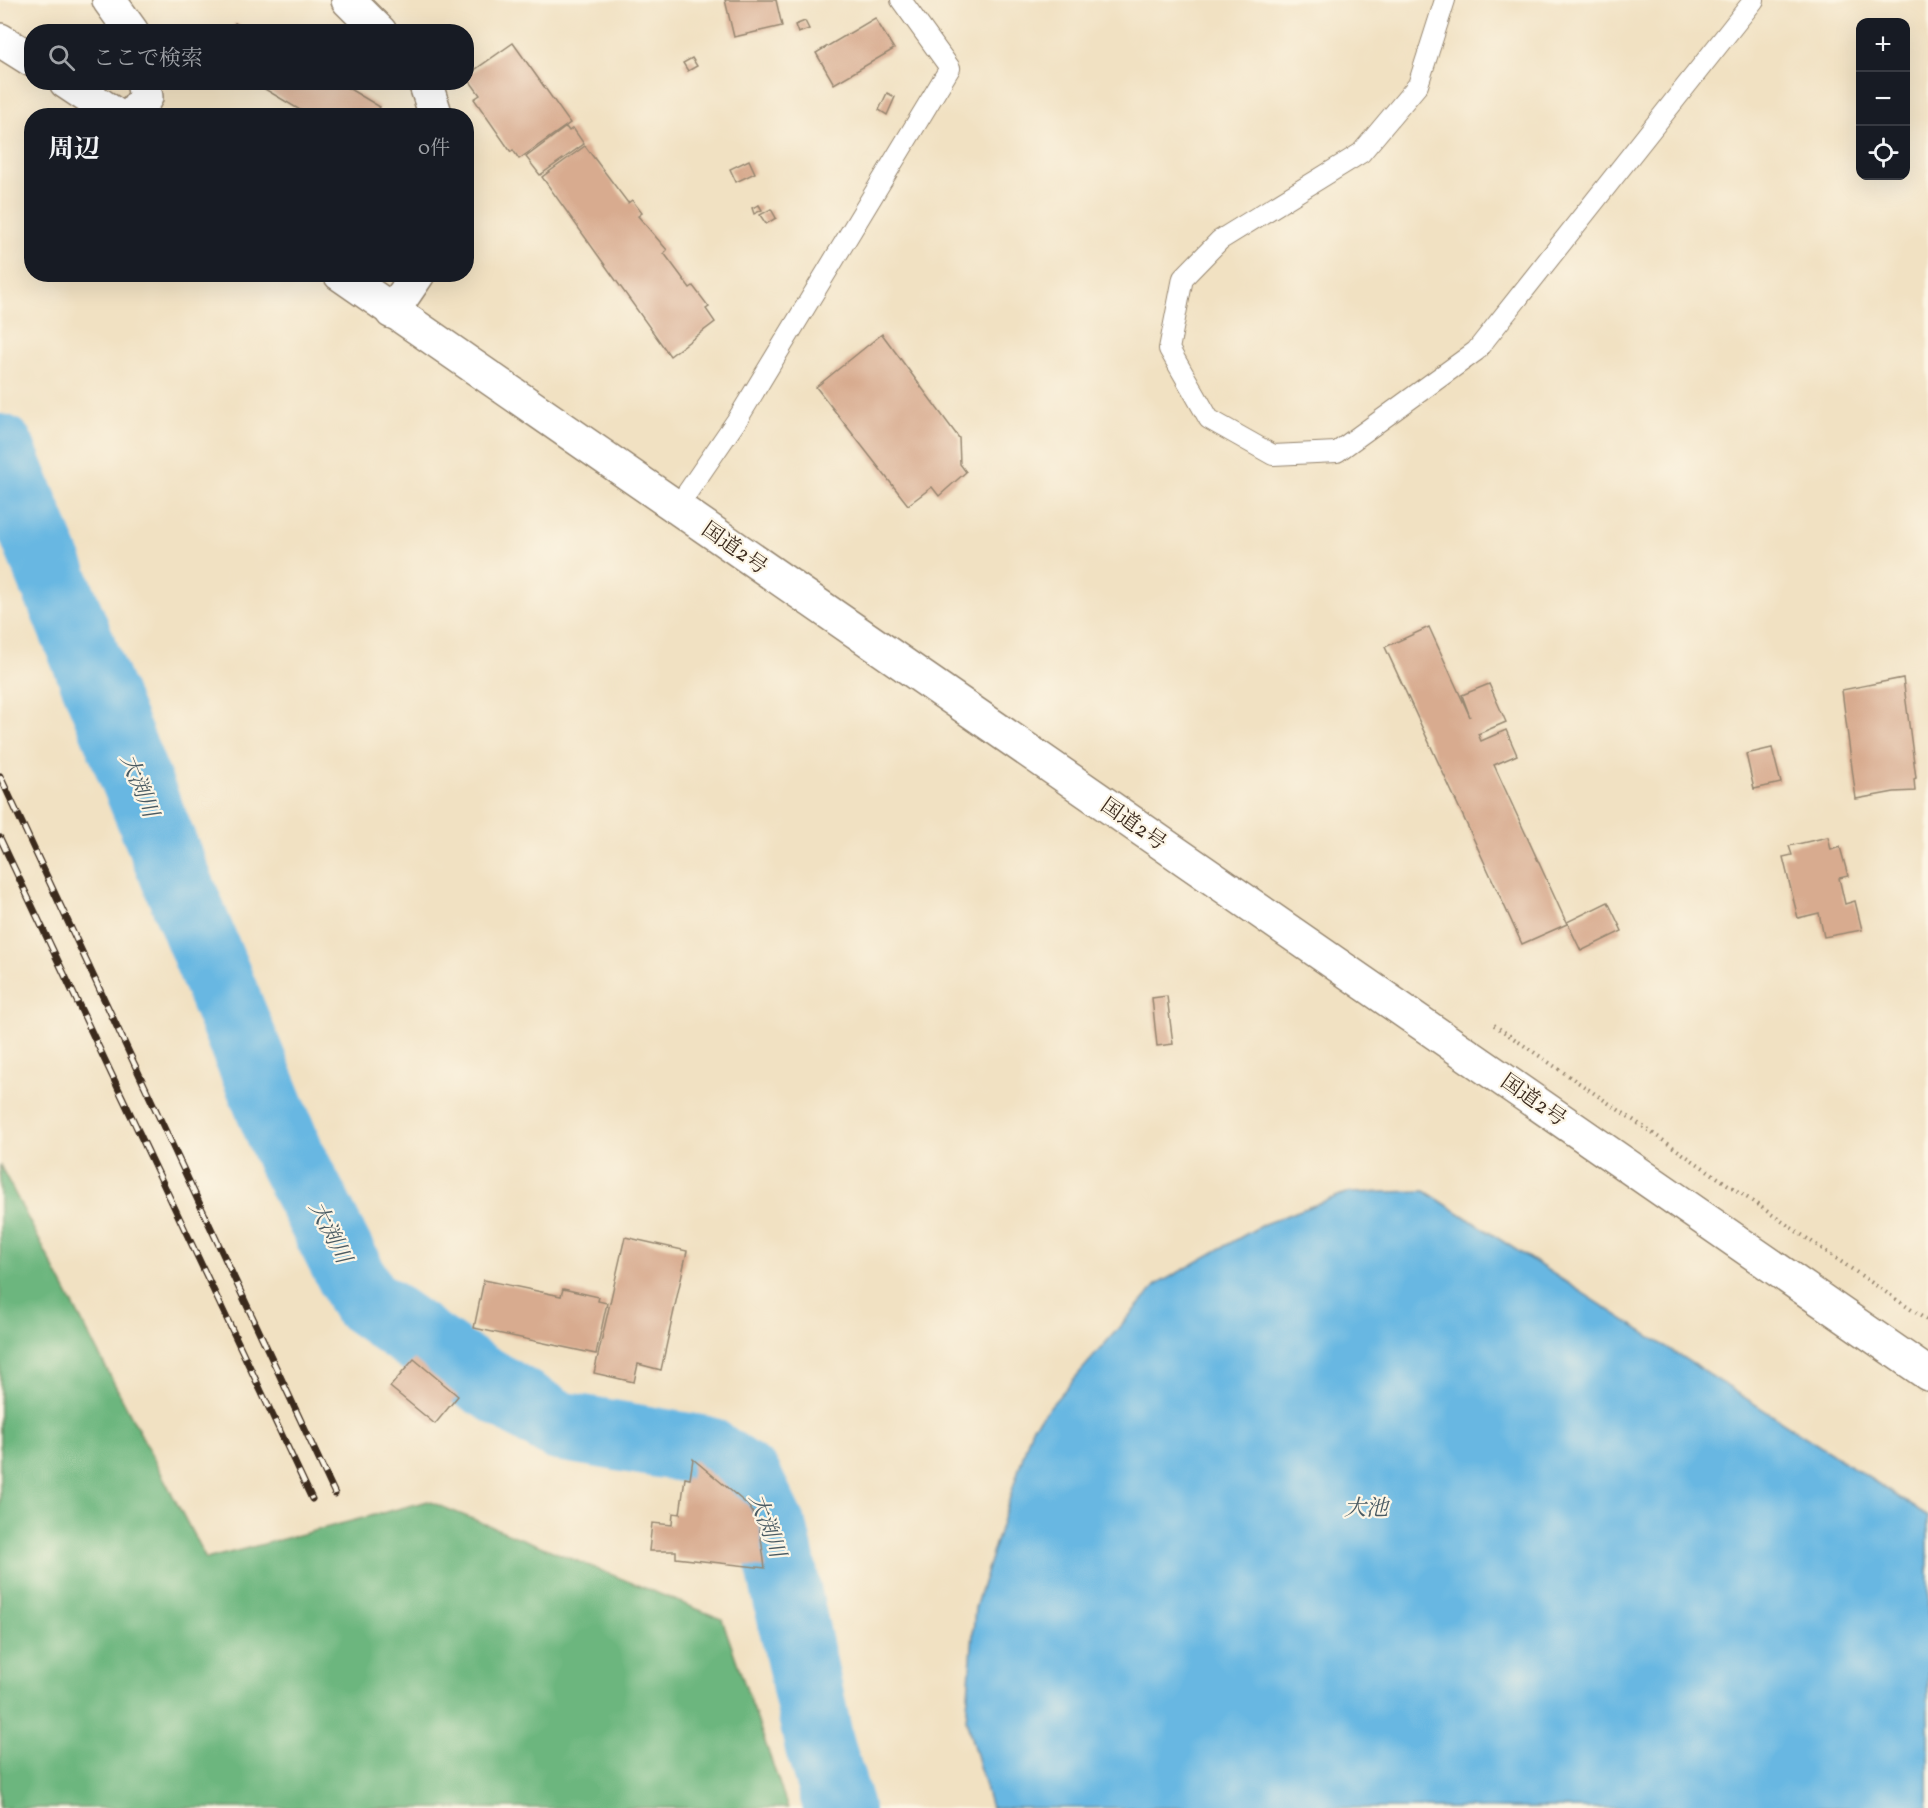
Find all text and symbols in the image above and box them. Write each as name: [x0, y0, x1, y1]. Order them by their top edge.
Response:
map controls: [1856, 18, 1910, 180]
button: +: [1856, 18, 1910, 72]
search box: [24, 24, 474, 90]
icon: search: [45, 41, 78, 74]
text: ここで検索: [93, 44, 203, 75]
button: −: [1856, 72, 1910, 126]
button: locate: [1856, 126, 1910, 180]
text: 周辺: [48, 132, 100, 168]
text: 0件: [418, 135, 450, 163]
street label: 国道2号: [695, 516, 773, 582]
water label: 大渕川: [111, 750, 165, 824]
street label: 国道2号: [1094, 792, 1172, 858]
street label: 国道2号: [1494, 1068, 1572, 1134]
water label: 大渕川: [300, 1197, 359, 1271]
water label: 大渕川: [740, 1490, 793, 1564]
water label: 大池: [1344, 1494, 1391, 1525]

